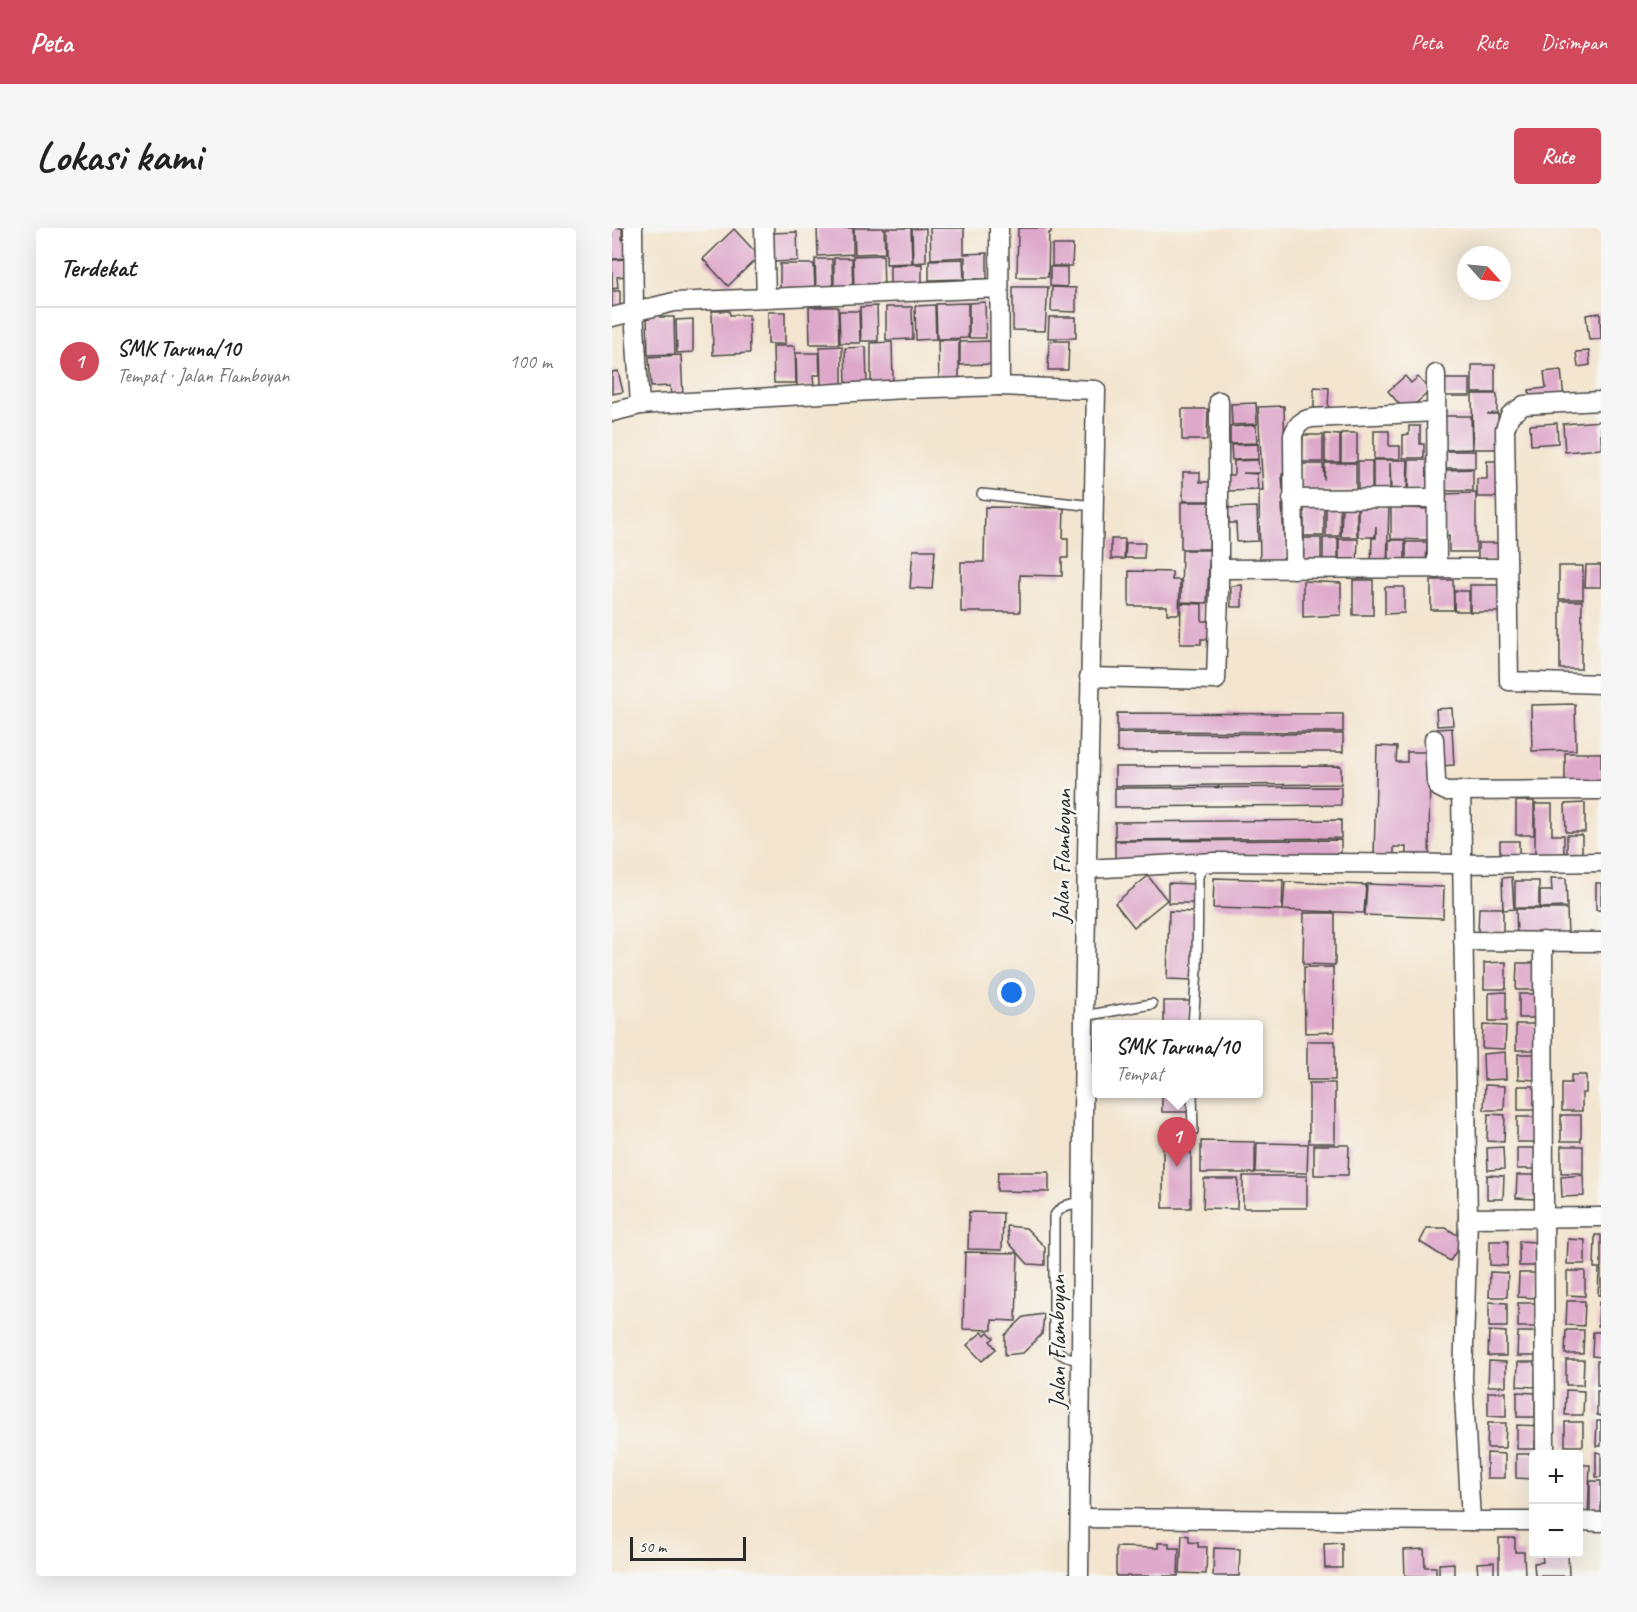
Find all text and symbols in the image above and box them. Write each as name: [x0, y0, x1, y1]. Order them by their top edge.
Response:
text: Peta: [30, 25, 73, 60]
text: Peta: [1411, 29, 1442, 55]
text: Rute: [1475, 29, 1508, 55]
text: Disimpan: [1541, 29, 1607, 55]
button: Rute: [1514, 128, 1601, 184]
text: Lokasi kami: [36, 130, 202, 183]
north arrow: [1457, 246, 1511, 300]
text: Terdekat: [60, 251, 136, 284]
text: SMK Taruna/10: [117, 335, 240, 363]
text: 1: [75, 349, 84, 374]
text: 100 m: [509, 349, 552, 374]
text: Tempat · Jalan Flamboyan: [117, 363, 289, 388]
street label: Jalan Flamboyan: [1046, 788, 1078, 924]
your location: [997, 978, 1026, 1007]
popup: [1092, 1020, 1263, 1098]
text: SMK Taruna/10: [1116, 1033, 1239, 1061]
text: Tempat: [1116, 1061, 1163, 1086]
pin: 1: [1158, 1118, 1196, 1167]
street label: Jalan Flamboyan: [1042, 1274, 1072, 1410]
map controls: [1529, 1450, 1583, 1558]
button: +: [1529, 1450, 1583, 1504]
button: −: [1529, 1504, 1583, 1558]
scale bar: [630, 1534, 746, 1562]
text: 50 m: [639, 1537, 666, 1557]

